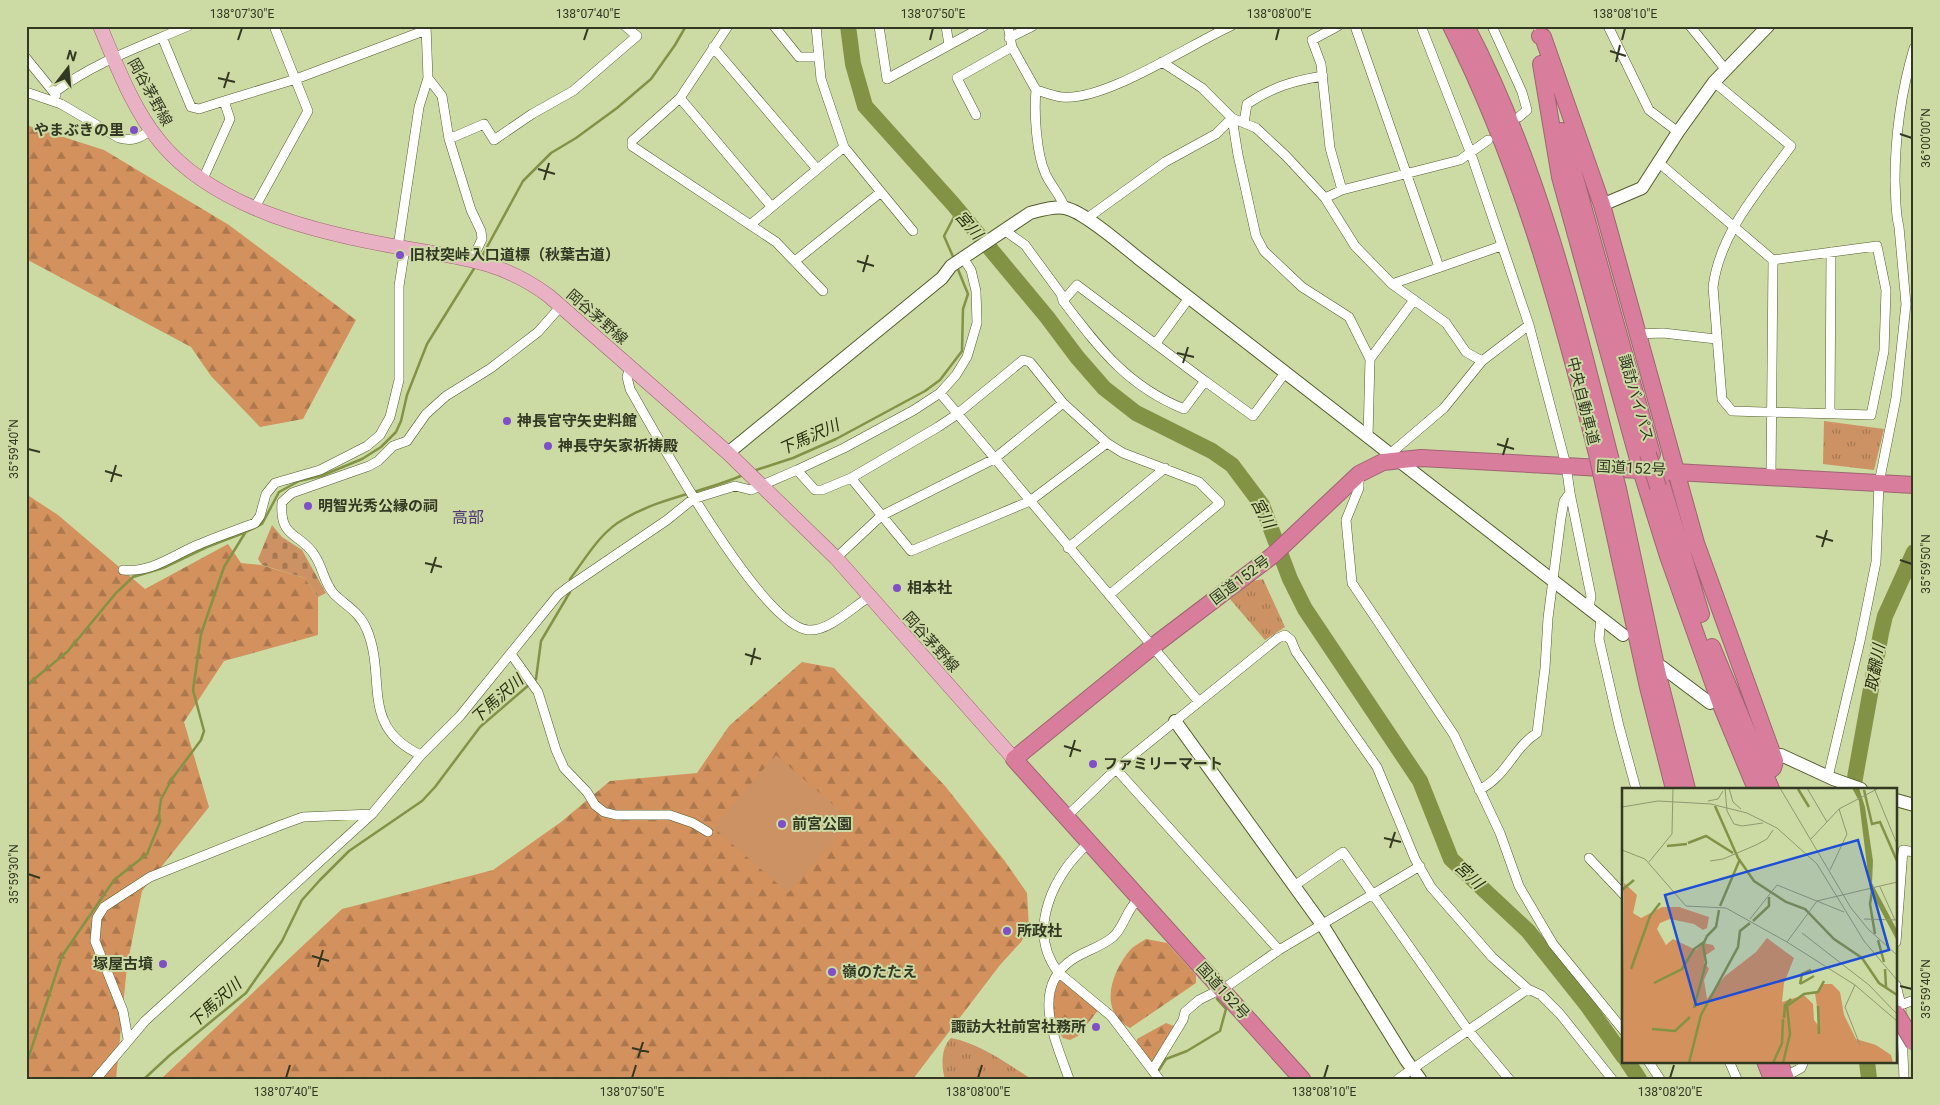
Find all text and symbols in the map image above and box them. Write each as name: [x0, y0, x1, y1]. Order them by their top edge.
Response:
text: 138°07'30"E: [210, 7, 274, 21]
text: 138°07'40"E: [556, 7, 620, 21]
text: 138°07'50"E: [901, 7, 965, 21]
text: 138°08'00"E: [1247, 7, 1311, 21]
text: 138°08'10"E: [1593, 7, 1657, 21]
north arrow: [42, 42, 92, 92]
text: N: [65, 46, 79, 65]
street label: 岡谷茅野線: [124, 55, 176, 129]
text: 36°00'00"N: [1919, 108, 1933, 168]
place label: やまぶきの里: [34, 121, 124, 139]
marker: やまぶきの里: [128, 124, 140, 136]
water label: 宮川: [951, 207, 988, 245]
place label: 旧杖突峠入口道標（秋葉古道）: [410, 246, 620, 264]
marker: 旧杖突峠入口道標（秋葉古道）: [394, 249, 406, 261]
street label: 岡谷茅野線: [563, 286, 631, 348]
street label: 諏訪バイパス: [1615, 352, 1657, 444]
street label: 中央自動車道: [1563, 355, 1603, 447]
place label: 神長官守矢史料館: [516, 412, 637, 430]
water label: 下馬沢川: [776, 414, 844, 459]
marker: 神長官守矢史料館: [501, 415, 513, 427]
text: 35°59'40"N: [7, 419, 21, 479]
place label: 神長守矢家祈祷殿: [557, 437, 678, 455]
marker: 神長守矢家祈祷殿: [542, 440, 554, 452]
street label: 国道152号: [1595, 457, 1667, 479]
water label: 宮川: [1247, 494, 1280, 533]
place label: 明智光秀公縁の祠: [318, 497, 438, 515]
marker: 明智光秀公縁の祠: [302, 500, 314, 512]
district label: 高部: [452, 508, 484, 527]
text: 35°59'50"N: [1919, 534, 1933, 594]
street label: 国道152号: [1207, 552, 1273, 608]
place label: 相本社: [907, 579, 952, 597]
marker: 相本社: [891, 582, 903, 594]
street label: 岡谷茅野線: [899, 608, 963, 676]
water label: 取飜川: [1861, 641, 1889, 693]
water label: 下馬沢川: [467, 669, 529, 727]
place label: ファミリーマート: [1103, 755, 1223, 773]
marker: ファミリーマート: [1087, 758, 1099, 770]
inset map: [1622, 788, 1898, 1062]
place label: 前宮公園: [792, 815, 852, 833]
marker: 前宮公園: [776, 818, 788, 830]
text: 35°59'30"N: [7, 844, 21, 904]
water label: 宮川: [1451, 857, 1489, 894]
place label: 所政社: [1017, 922, 1062, 940]
marker: 所政社: [1001, 925, 1013, 937]
place label: 塚屋古墳: [93, 955, 153, 973]
marker: 塚屋古墳: [157, 958, 169, 970]
street label: 国道152号: [1193, 959, 1253, 1023]
text: 35°59'40"N: [1919, 959, 1933, 1019]
place label: 嶺のたたえ: [842, 963, 917, 981]
marker: 嶺のたたえ: [826, 966, 838, 978]
water label: 下馬沢川: [185, 973, 247, 1031]
place label: 諏訪大社前宮社務所: [951, 1018, 1086, 1036]
marker: 諏訪大社前宮社務所: [1090, 1021, 1102, 1033]
text: 138°07'40"E: [254, 1085, 318, 1099]
text: 138°07'50"E: [600, 1085, 664, 1099]
text: 138°08'00"E: [946, 1085, 1010, 1099]
text: 138°08'10"E: [1292, 1085, 1356, 1099]
text: 138°08'20"E: [1638, 1085, 1702, 1099]

